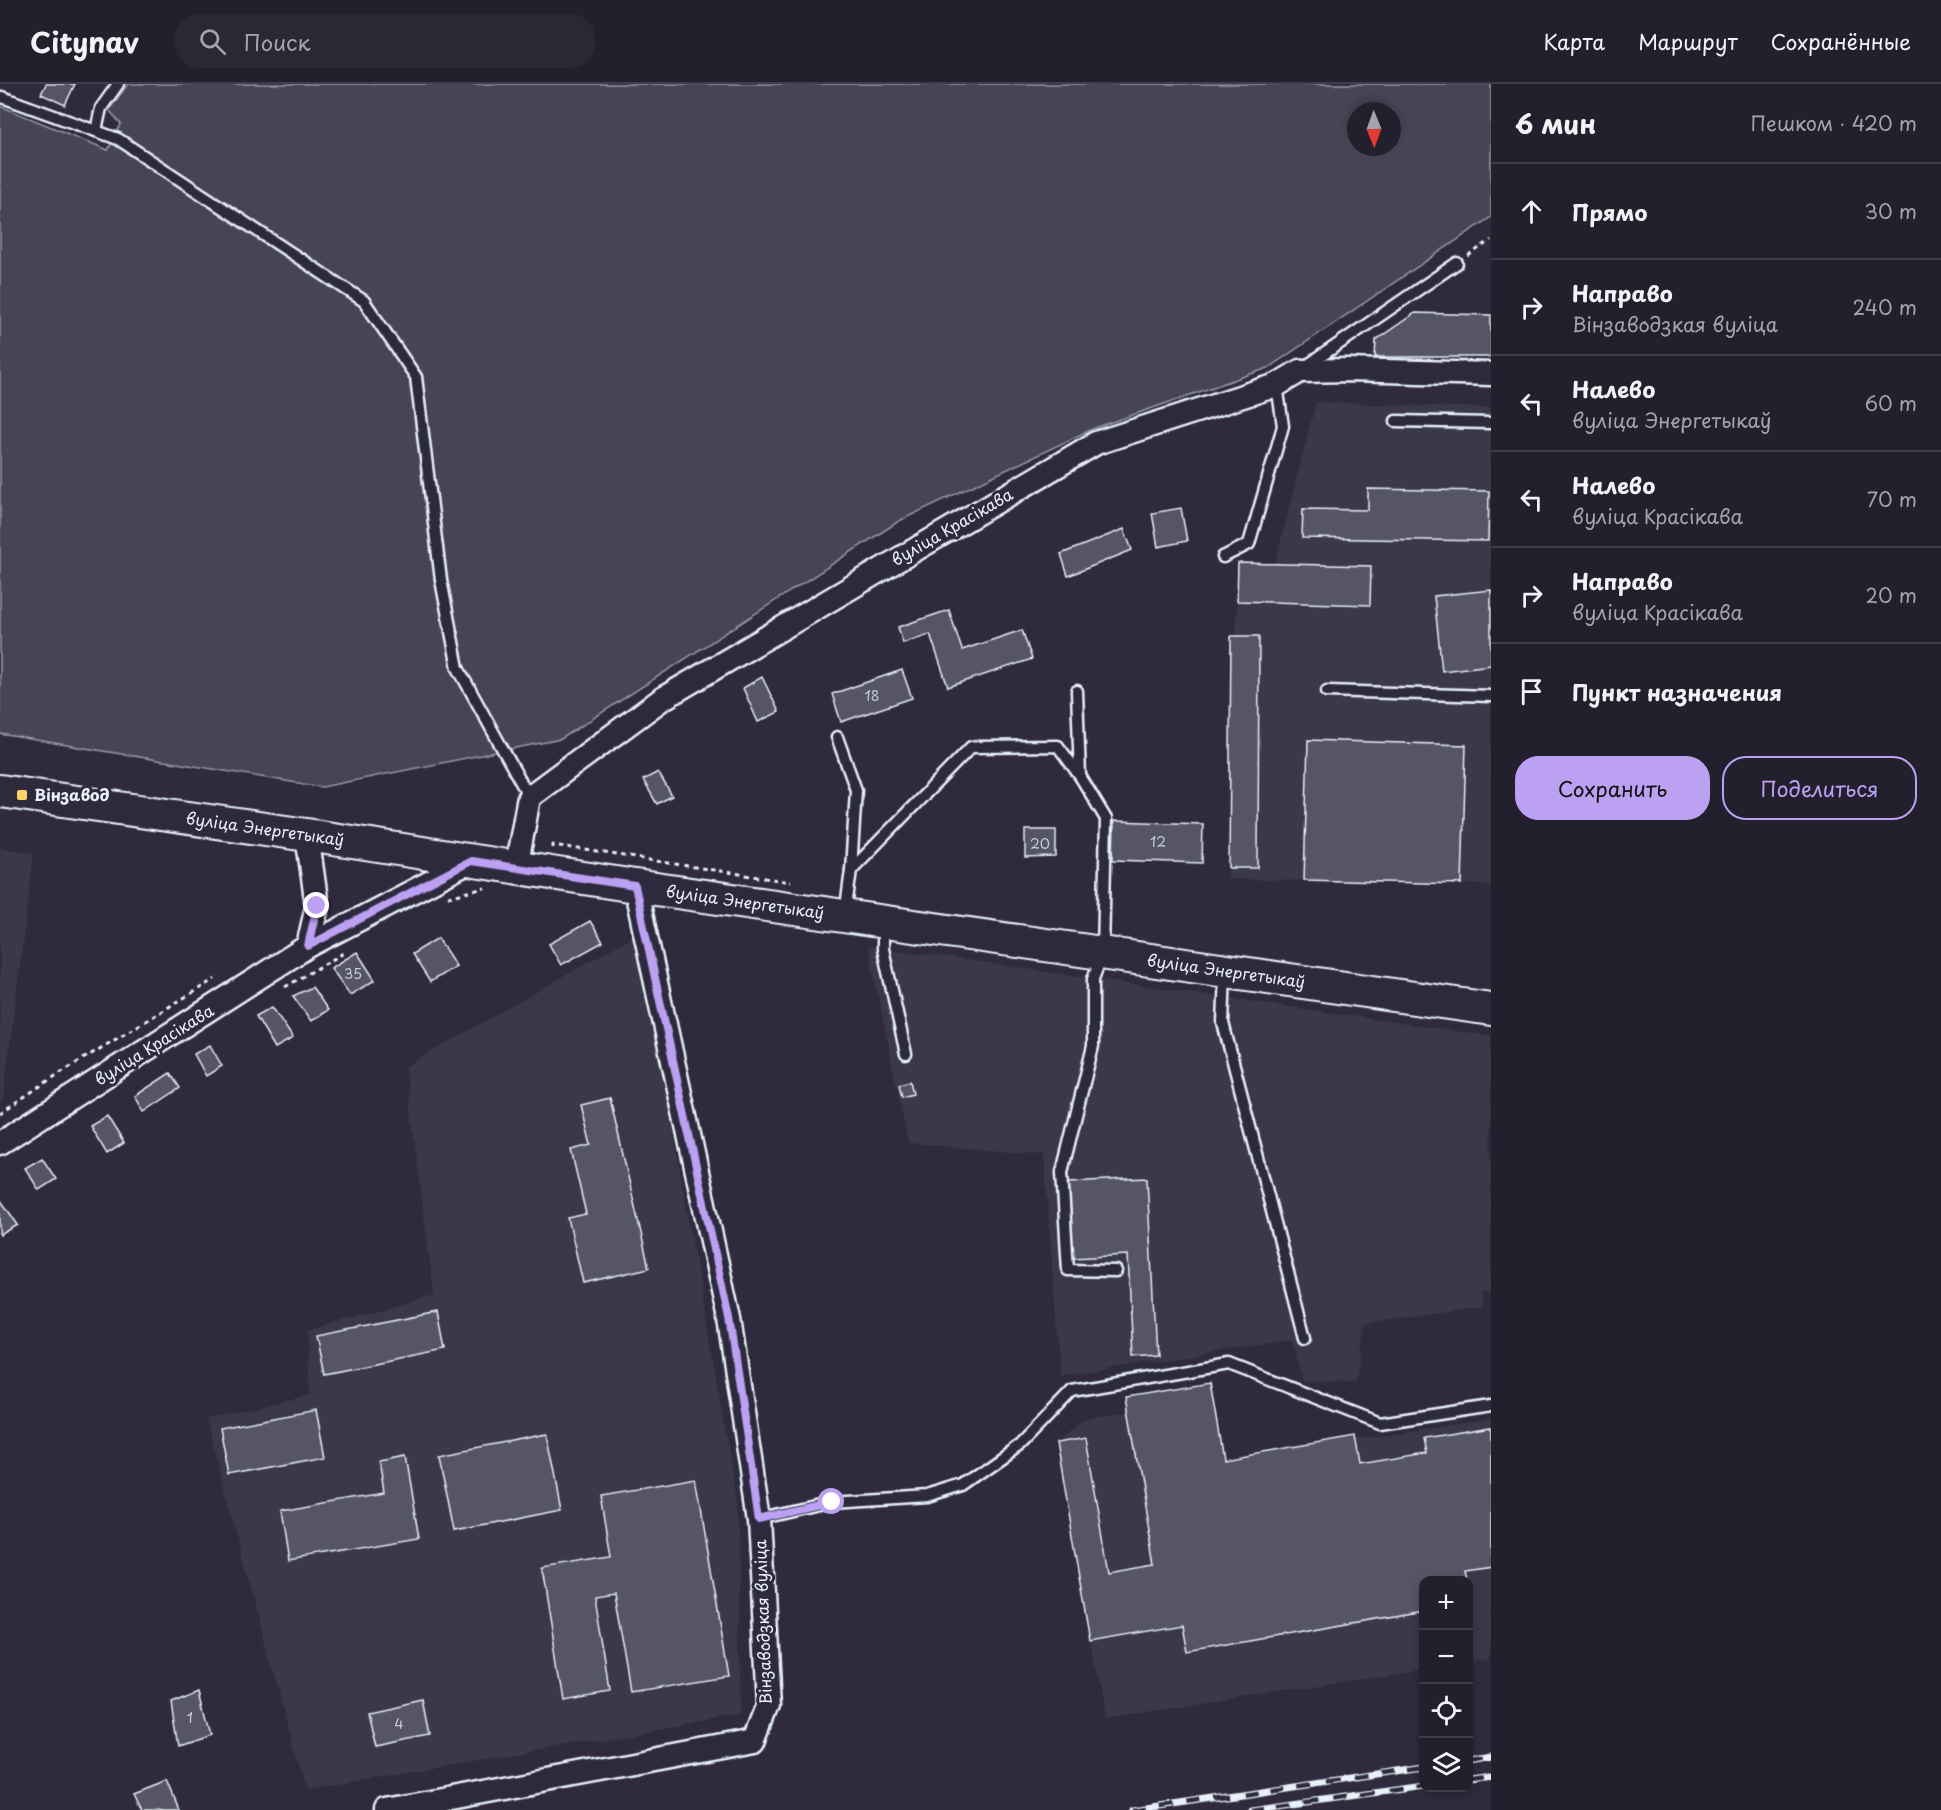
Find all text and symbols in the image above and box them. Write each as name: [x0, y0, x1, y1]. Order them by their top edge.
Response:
search box: [175, 14, 595, 68]
text: Citynav: [30, 20, 139, 63]
icon: search: [196, 25, 229, 58]
text: Поиск: [244, 25, 311, 58]
text: Карта: [1544, 25, 1605, 57]
text: Маршрут: [1638, 25, 1738, 57]
text: Сохранённые: [1771, 25, 1911, 57]
north arrow: [1347, 102, 1401, 156]
text: 6 мин: [1515, 104, 1596, 143]
text: Пешком · 420 m: [1751, 108, 1917, 138]
icon: ahead: [1515, 195, 1548, 228]
text: Прямо: [1572, 195, 1647, 228]
text: 30 m: [1864, 196, 1917, 226]
text: Направо: [1572, 276, 1673, 309]
icon: right: [1515, 291, 1548, 324]
text: 240 m: [1852, 292, 1917, 322]
text: Вінзаводзкая вуліца: [1572, 309, 1778, 339]
text: Налево: [1572, 372, 1655, 405]
icon: left: [1515, 387, 1548, 420]
text: 60 m: [1865, 388, 1917, 418]
text: вуліца Энергетыкаў: [1572, 405, 1772, 435]
text: Налево: [1572, 468, 1655, 501]
street label: вуліца Красікава: [886, 482, 1017, 571]
icon: left: [1515, 483, 1548, 516]
text: 70 m: [1867, 484, 1917, 514]
text: вуліца Красікава: [1572, 501, 1743, 531]
text: Направо: [1572, 564, 1673, 597]
icon: right: [1515, 579, 1548, 612]
text: 20 m: [1865, 580, 1917, 610]
text: вуліца Красікава: [1572, 597, 1743, 627]
icon: arrive: [1515, 675, 1548, 708]
text: Пункт назначения: [1572, 675, 1782, 708]
house number: 18: [864, 685, 880, 706]
button: Сохранить: [1515, 756, 1710, 820]
button: Поделиться: [1722, 756, 1917, 820]
place label: Вінзавод: [34, 782, 110, 806]
marker: Вінзавод: [15, 788, 29, 802]
street label: вуліца Энергетыкаў: [184, 805, 346, 851]
house number: 12: [1150, 831, 1166, 852]
house number: 20: [1030, 833, 1050, 854]
street label: вуліца Энергетыкаў: [664, 878, 826, 924]
route end: [303, 892, 329, 918]
street label: вуліца Энергетыкаў: [1145, 947, 1307, 993]
house number: 35: [344, 963, 362, 984]
street label: вуліца Красікава: [89, 998, 218, 1091]
route start: [818, 1488, 844, 1514]
street label: Вінзаводзкая вуліца: [747, 1539, 777, 1705]
map controls: [1419, 1576, 1473, 1792]
button: +: [1419, 1576, 1473, 1630]
button: −: [1419, 1630, 1473, 1684]
button: locate: [1419, 1684, 1473, 1738]
house number: 1: [187, 1707, 193, 1728]
house number: 4: [394, 1713, 404, 1734]
button: layers: [1419, 1738, 1473, 1792]

